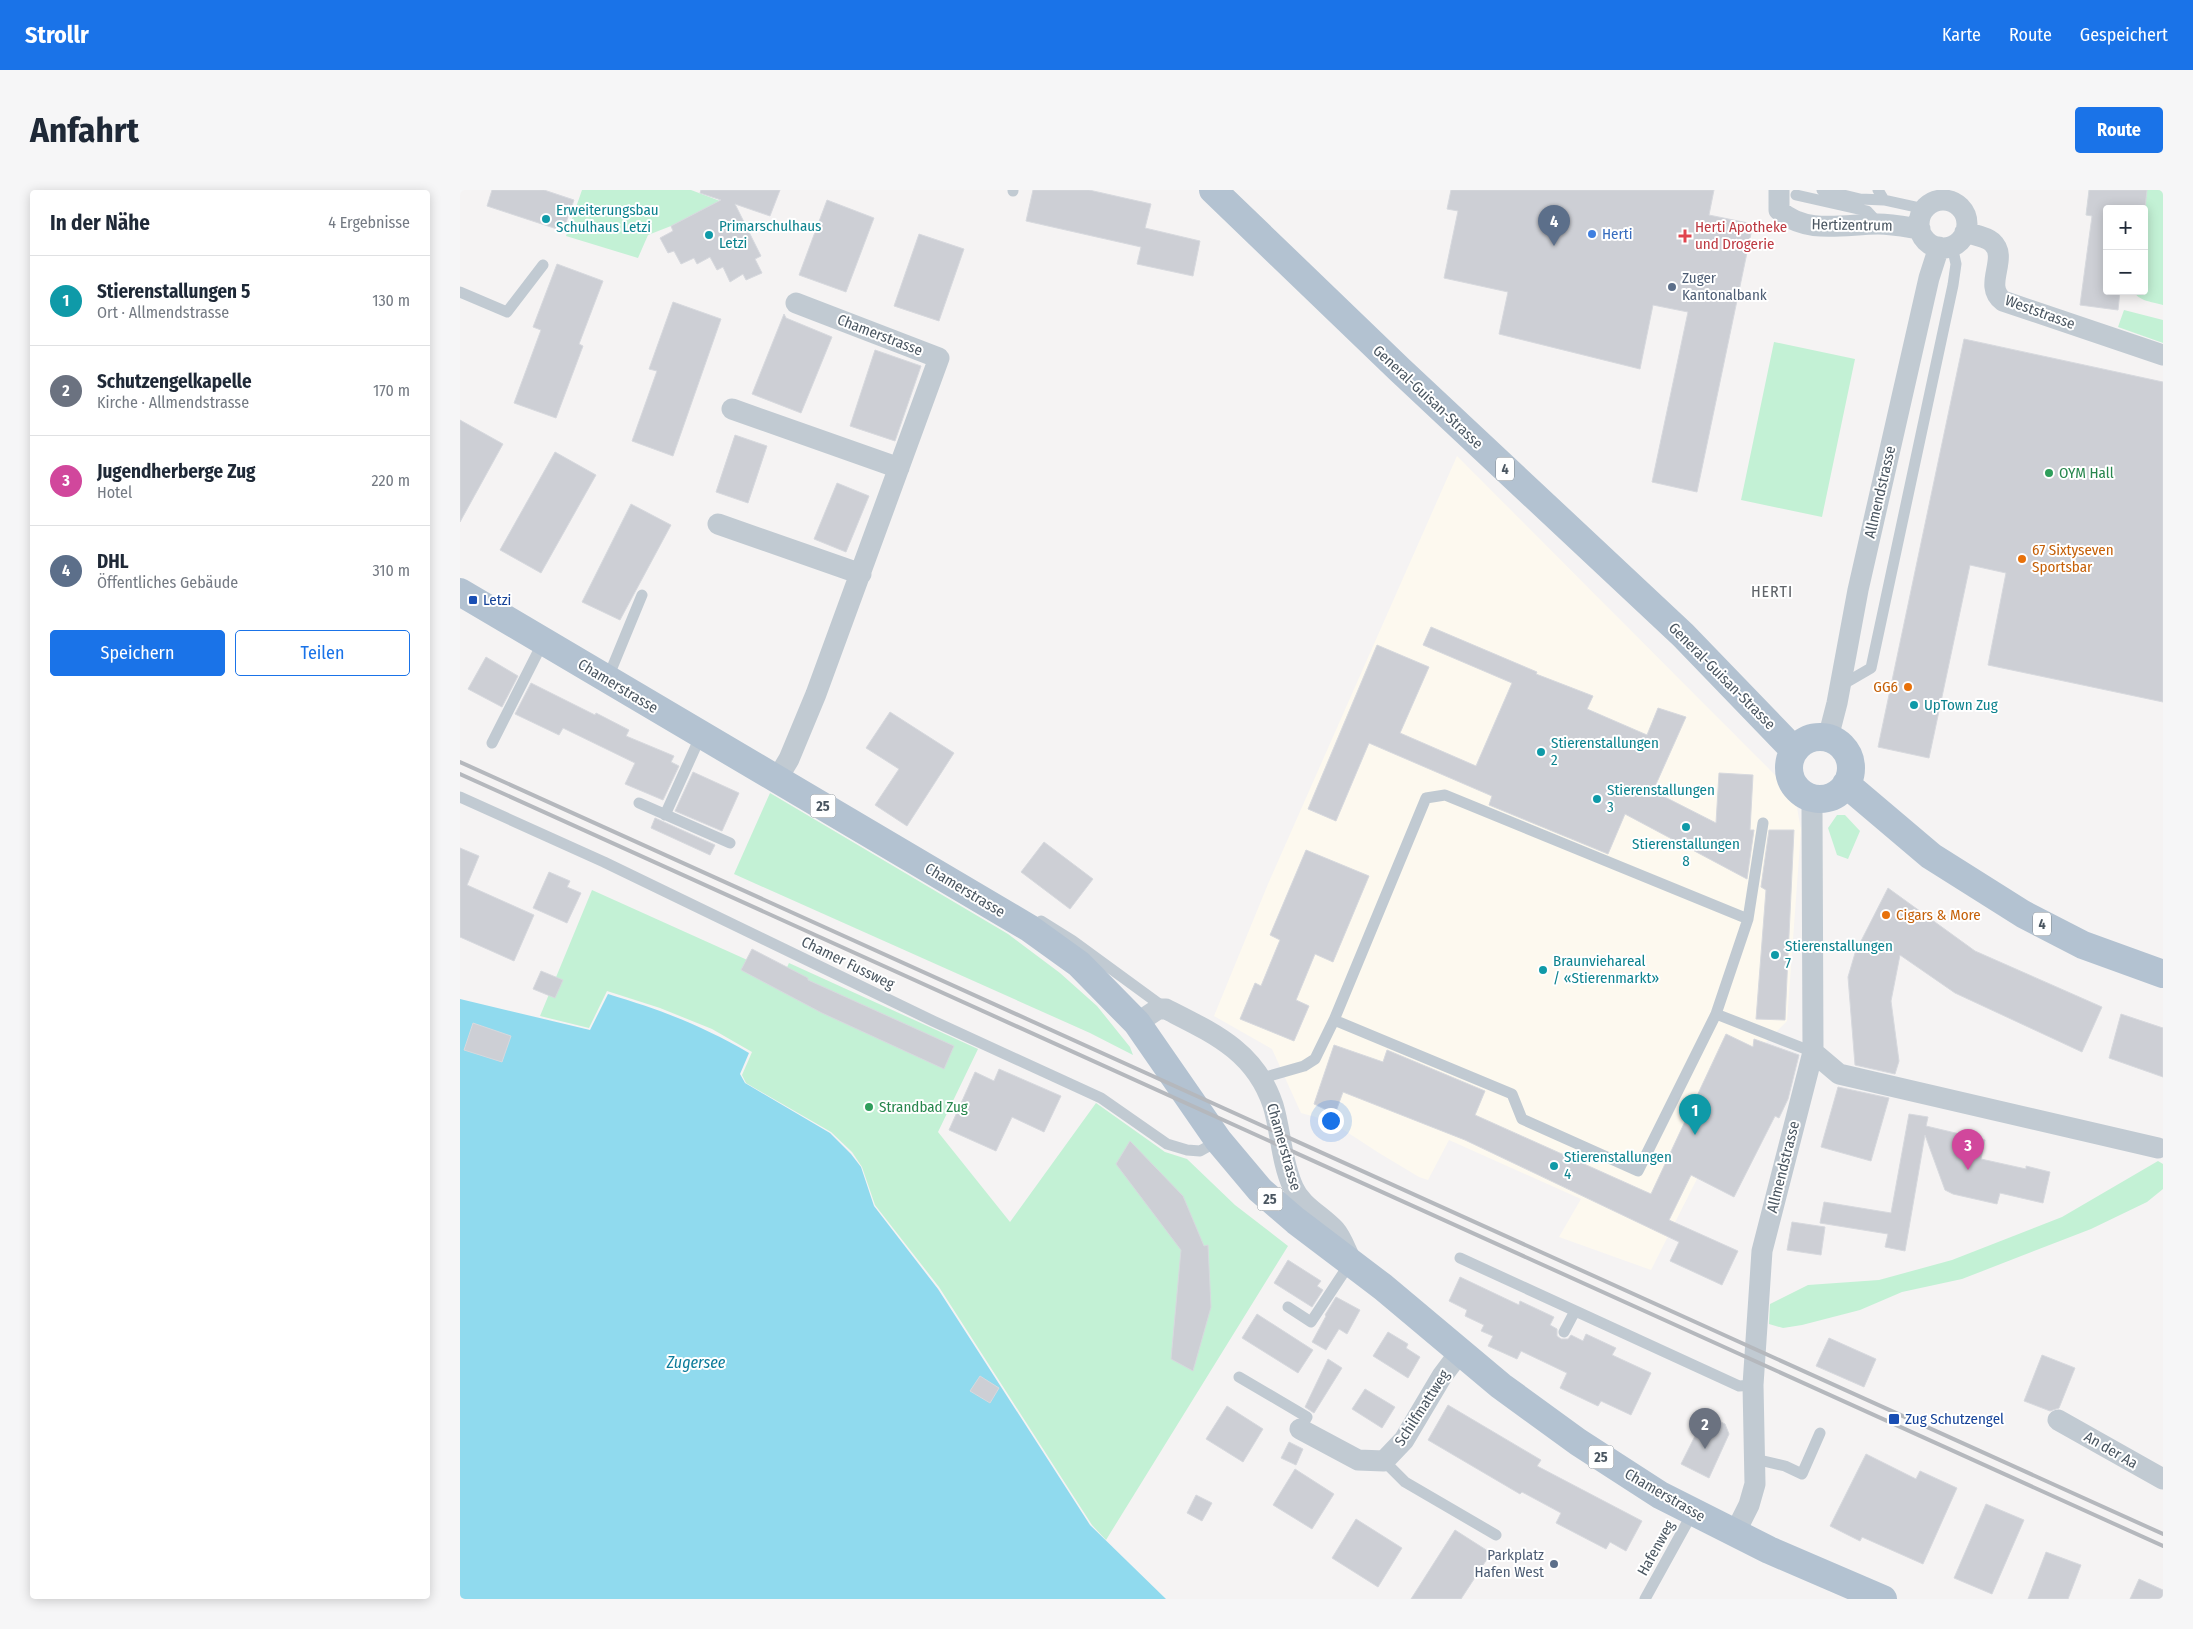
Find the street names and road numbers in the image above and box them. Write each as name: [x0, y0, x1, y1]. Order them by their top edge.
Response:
street label: Hertizentrum: [1811, 215, 1893, 235]
street label: Weststrasse: [2003, 291, 2077, 333]
street label: Chamerstrasse: [835, 310, 925, 360]
street label: General-Guisan-Strasse: [1369, 341, 1487, 453]
street label: Allmendstrasse: [1861, 444, 1899, 540]
road number: 4: [1496, 458, 1514, 480]
street label: General-Guisan-Strasse: [1665, 619, 1779, 733]
street label: Chamerstrasse: [575, 655, 661, 717]
road number: 25: [810, 794, 836, 818]
street label: Chamerstrasse: [922, 859, 1008, 921]
road number: 4: [2033, 912, 2051, 936]
street label: Chamer Fussweg: [799, 933, 897, 993]
street label: Chamerstrasse: [1263, 1101, 1305, 1193]
street label: Allmendstrasse: [1763, 1119, 1803, 1215]
road number: 25: [1258, 1188, 1282, 1211]
street label: Schilfmattweg: [1391, 1367, 1453, 1449]
street label: An der Aa: [2081, 1428, 2141, 1472]
road number: 25: [1588, 1446, 1614, 1468]
street label: Chamerstrasse: [1621, 1465, 1709, 1525]
street label: Hafenweg: [1633, 1517, 1679, 1579]

